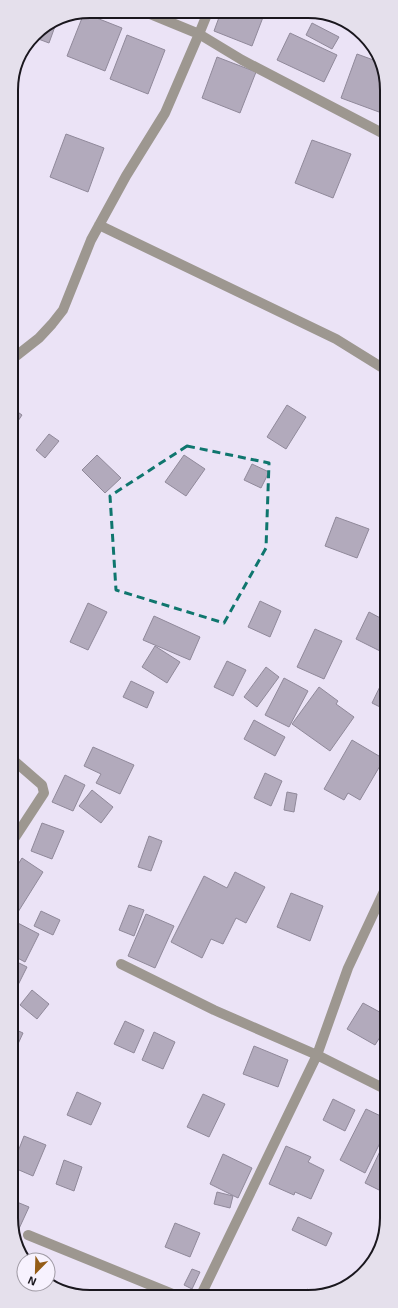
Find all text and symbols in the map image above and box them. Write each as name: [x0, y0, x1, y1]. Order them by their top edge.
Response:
north arrow: [16, 1252, 56, 1292]
text: N: [26, 1274, 38, 1289]

